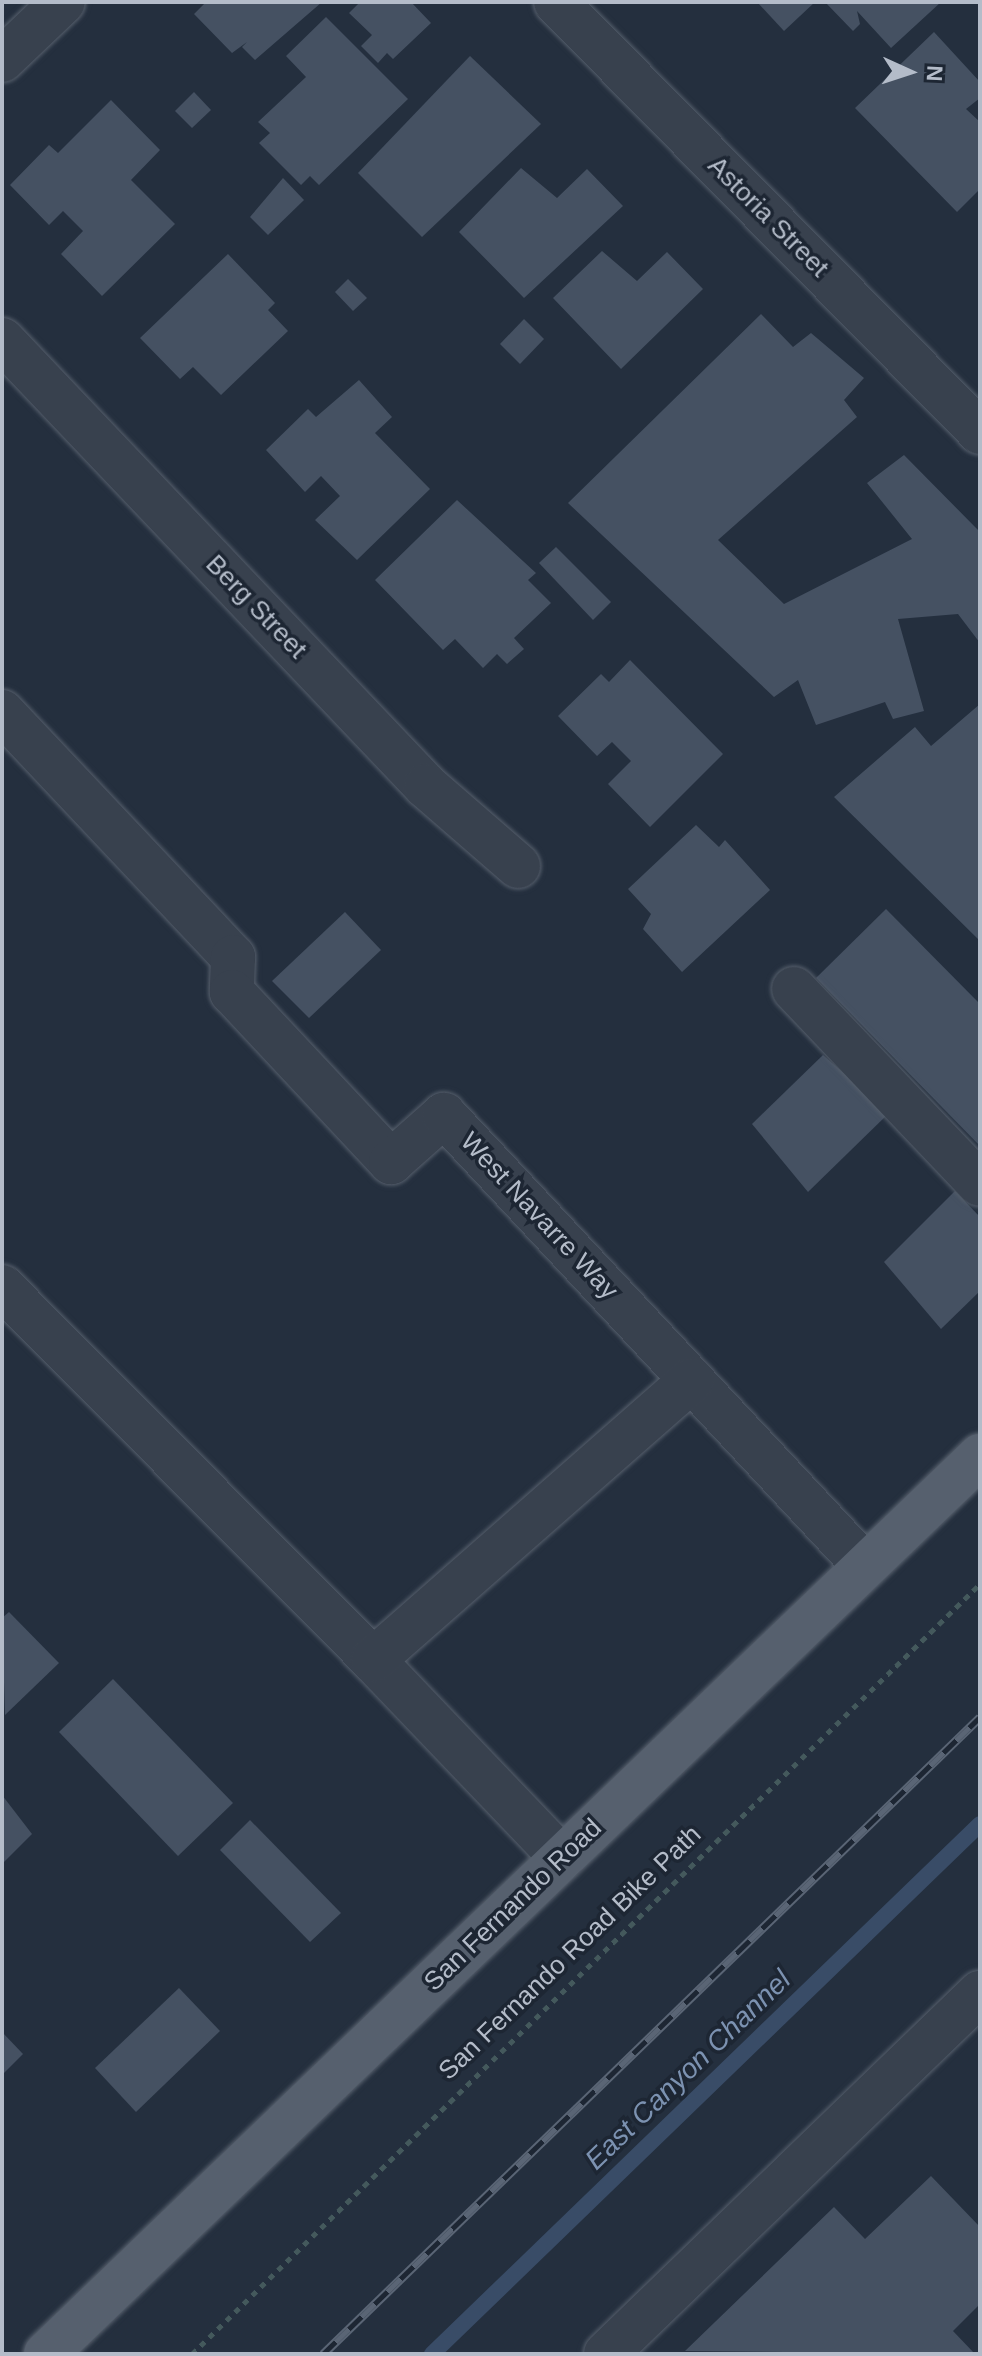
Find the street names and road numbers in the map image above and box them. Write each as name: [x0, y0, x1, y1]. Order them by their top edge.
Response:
street label: Astoria Street: [701, 150, 835, 284]
street label: Berg Street: [199, 549, 313, 665]
street label: West Navarre Way: [454, 1126, 624, 1306]
street label: San Fernando Road: [418, 1812, 608, 1998]
street label: San Fernando Road Bike Path: [432, 1819, 708, 2087]

